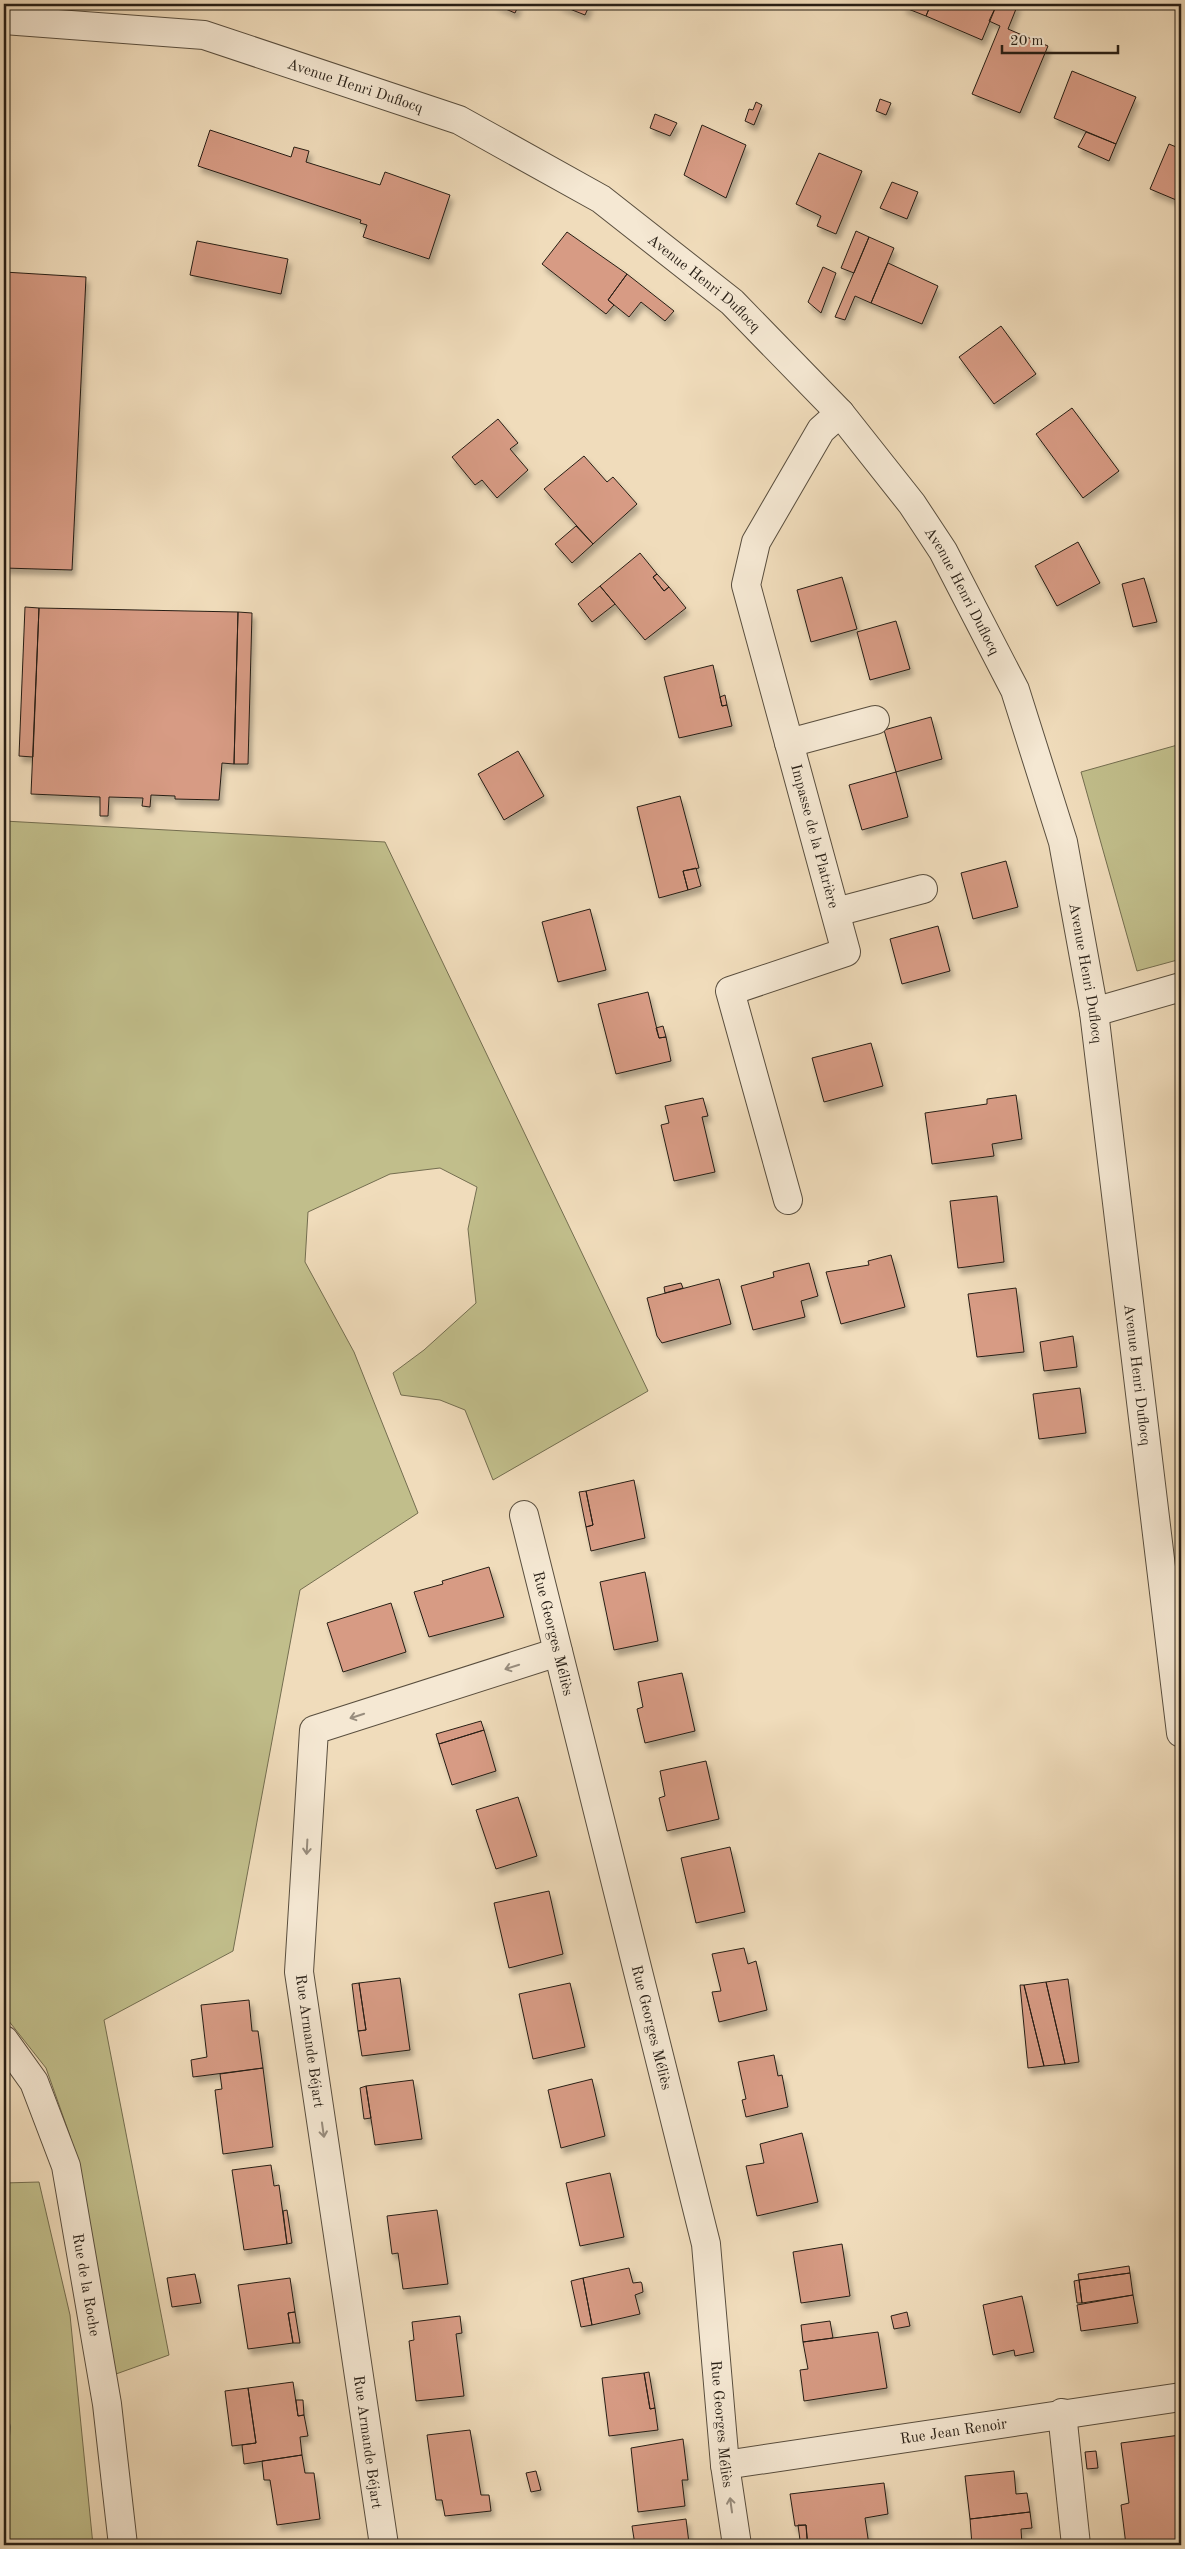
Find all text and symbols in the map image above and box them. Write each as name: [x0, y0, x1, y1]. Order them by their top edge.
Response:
scale bar: [1002, 22, 1119, 54]
text: 20 m: [1010, 34, 1044, 49]
street label: Avenue Henri Duflocq: [285, 57, 425, 117]
street label: Avenue Henri Duflocq: [644, 233, 763, 336]
street label: Avenue Henri Duflocq: [921, 525, 1002, 658]
street label: Impasse de la Platrière: [787, 763, 840, 910]
street label: Avenue Henri Duflocq: [1065, 902, 1104, 1045]
street label: Avenue Henri Duflocq: [1120, 1304, 1152, 1447]
street label: Rue Georges Méliès: [529, 1570, 575, 1698]
one-way arrow: [505, 1663, 520, 1672]
one-way arrow: [349, 1712, 365, 1722]
one-way arrow: [302, 1839, 312, 1855]
street label: Rue Georges Méliès: [628, 1964, 673, 2092]
street label: Rue Armande Béjart: [292, 1973, 325, 2109]
one-way arrow: [318, 2122, 328, 2138]
street label: Rue de la Roche: [69, 2232, 101, 2338]
street label: Rue Georges Méliès: [707, 2360, 734, 2489]
street label: Rue Armande Béjart: [350, 2374, 383, 2510]
street label: Rue Jean Renoir: [899, 2417, 1008, 2448]
one-way arrow: [726, 2497, 736, 2513]

